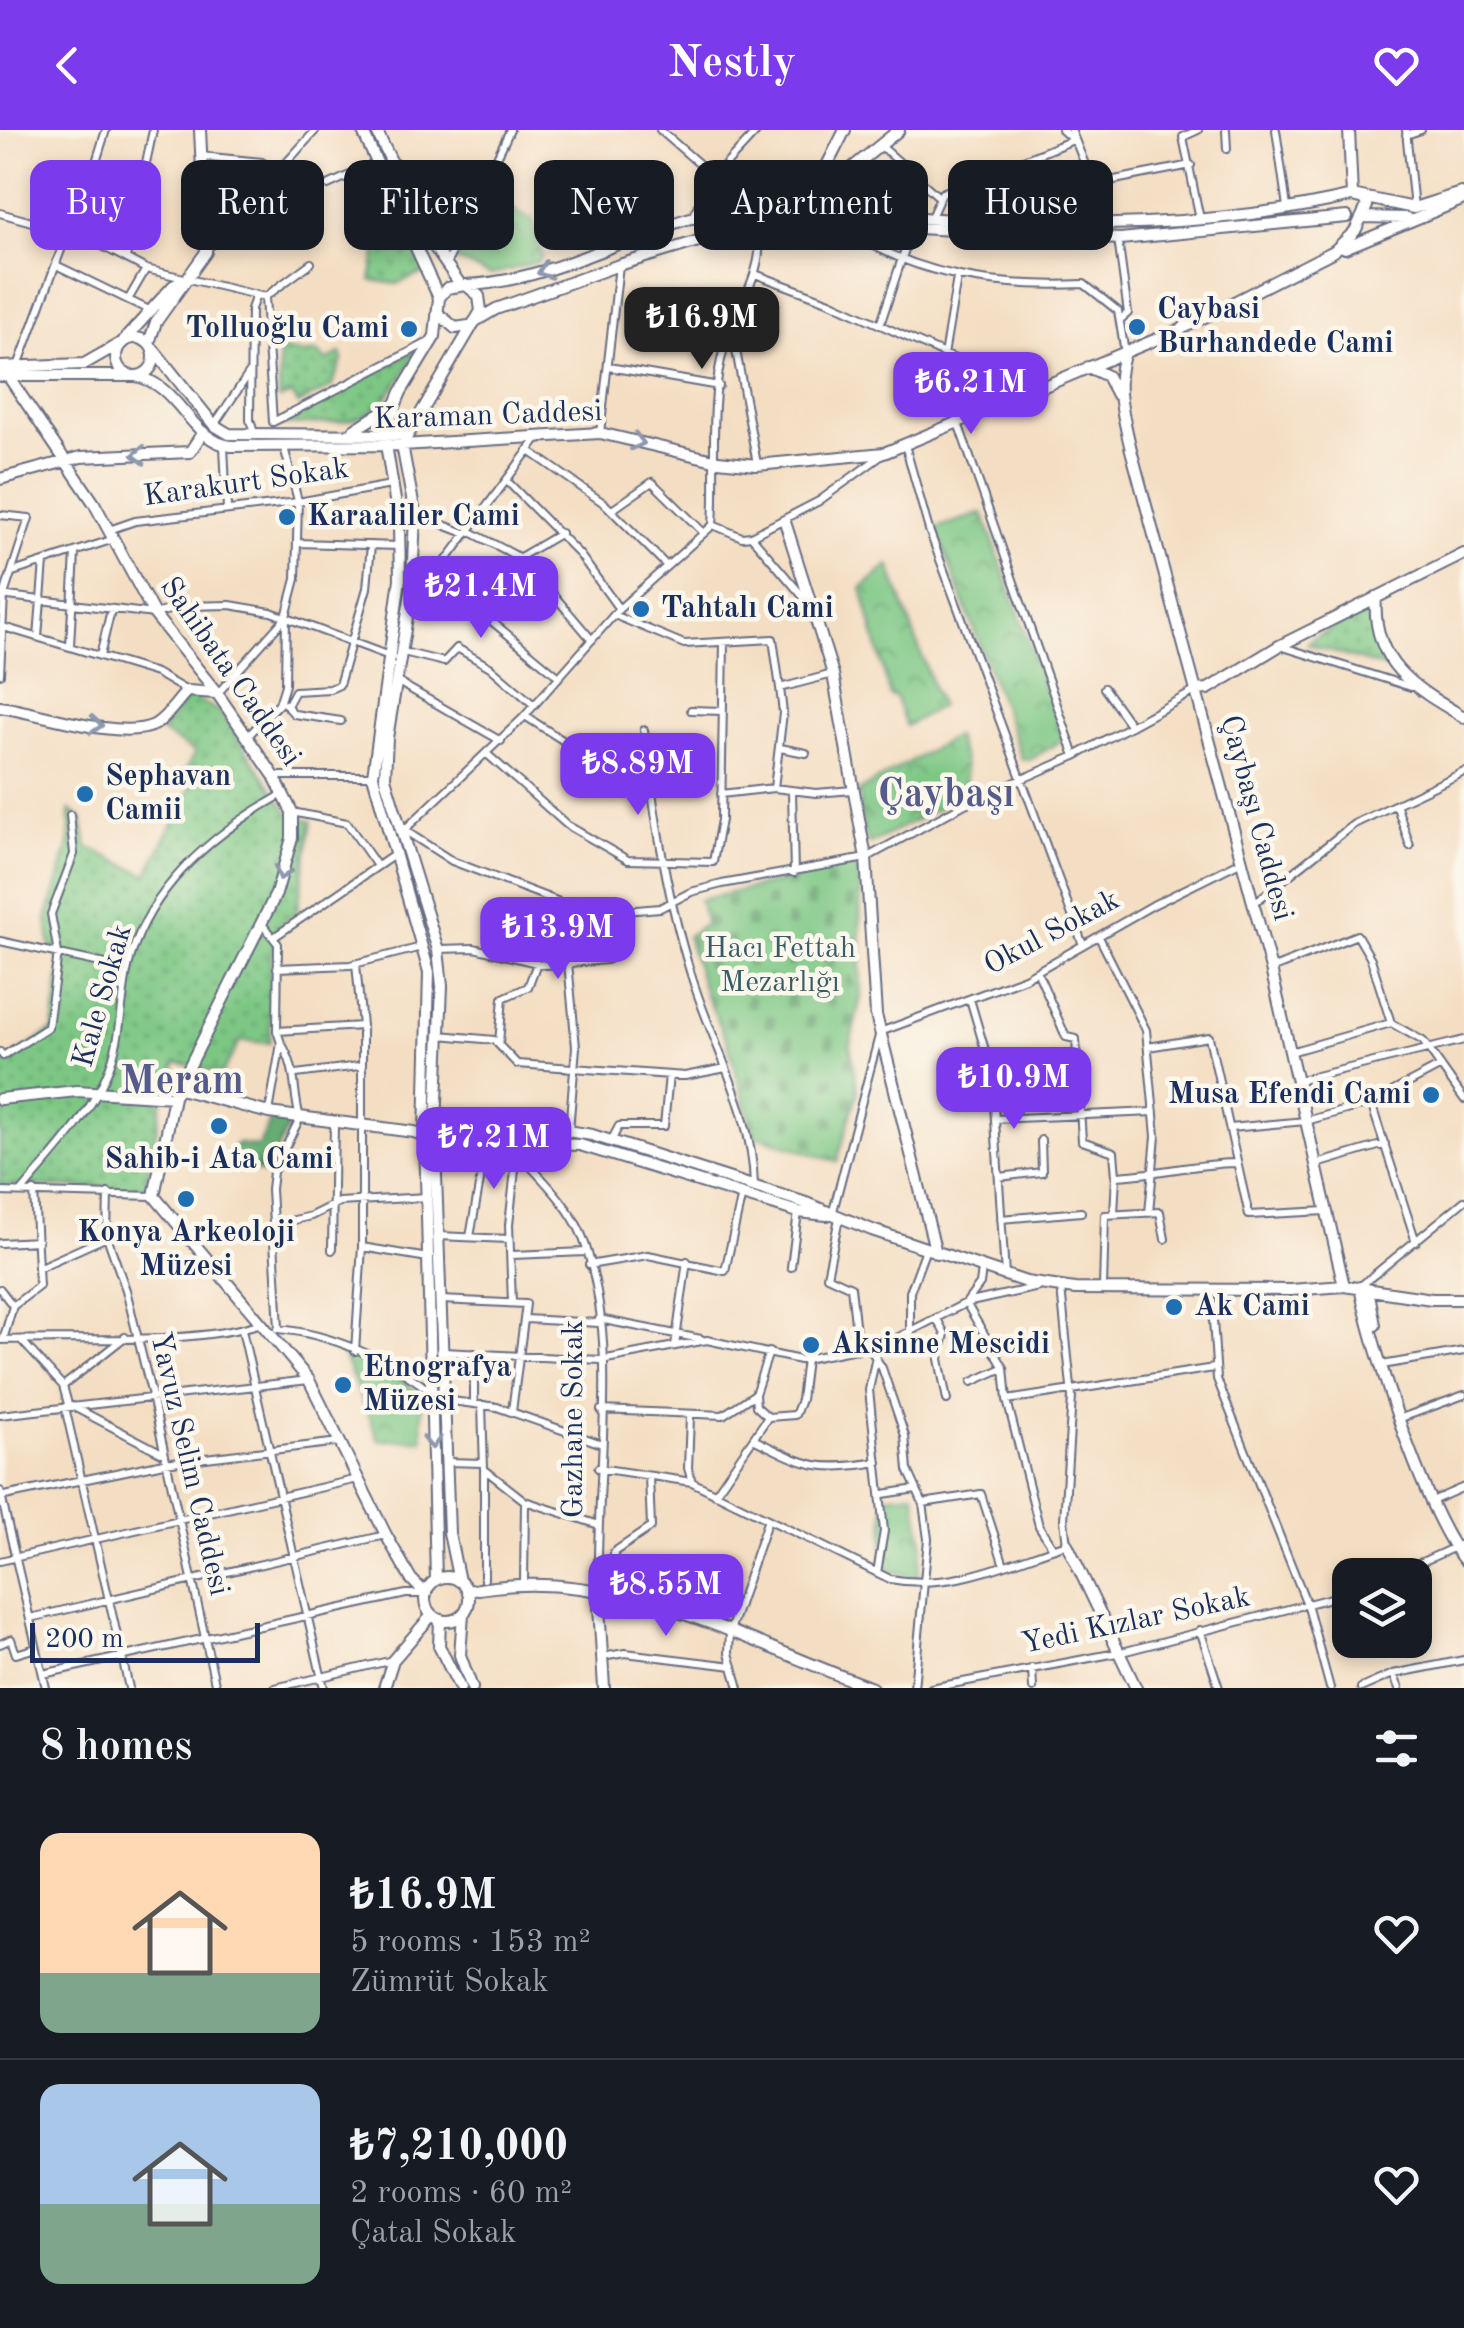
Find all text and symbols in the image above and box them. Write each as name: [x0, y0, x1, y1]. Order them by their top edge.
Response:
icon: back: [40, 38, 95, 93]
icon: heart: [1369, 38, 1424, 93]
text: Nestly: [668, 42, 796, 87]
chip: Buy: [30, 160, 161, 250]
chip: Rent: [181, 160, 324, 250]
chip: Filters: [344, 160, 514, 250]
chip: New: [534, 160, 674, 250]
chip: Apartment: [694, 160, 928, 250]
chip: House: [948, 160, 1113, 250]
one-way arrow: [536, 259, 553, 280]
pin: ₺16.9M: [621, 287, 783, 372]
place label: Caybasi Burhandede Cami: [1157, 295, 1393, 359]
text: ₺16.9M: [646, 303, 758, 335]
place label: Tolluoğlu Cami: [186, 314, 389, 344]
marker: Caybasi Burhandede Cami: [1126, 316, 1148, 338]
marker: Tolluoğlu Cami: [398, 318, 420, 340]
pin: ₺6.21M: [890, 352, 1052, 437]
text: ₺6.21M: [915, 368, 1027, 400]
street label: Karaman Caddesi: [373, 397, 603, 435]
one-way arrow: [629, 430, 646, 451]
one-way arrow: [130, 444, 146, 465]
street label: Karakurt Sokak: [141, 454, 351, 512]
place label: Karaaliler Cami: [307, 502, 520, 532]
marker: Karaaliler Cami: [276, 506, 298, 528]
pin: ₺21.4M: [400, 556, 562, 641]
street label: Sahibata Caddesi: [154, 572, 306, 772]
text: ₺21.4M: [425, 572, 537, 604]
place label: Tahtalı Cami: [661, 594, 834, 624]
marker: Tahtalı Cami: [630, 598, 652, 620]
street label: Çaybaşı Caddesi: [1214, 712, 1298, 924]
one-way arrow: [88, 714, 104, 736]
pin: ₺8.89M: [557, 733, 719, 818]
text: ₺8.89M: [582, 749, 694, 781]
place label: Sephavan Camii: [105, 762, 231, 826]
district label: Çaybaşı: [877, 776, 1015, 816]
marker: Sephavan Camii: [74, 783, 96, 805]
one-way arrow: [273, 864, 294, 881]
street label: Okul Sokak: [979, 885, 1125, 981]
pin: ₺13.9M: [477, 897, 639, 982]
text: ₺13.9M: [502, 913, 614, 945]
street label: Kale Sokak: [68, 921, 138, 1071]
park label: Hacı Fettah Mezarlığı: [704, 934, 856, 998]
pin: ₺10.9M: [933, 1047, 1095, 1132]
district label: Meram: [120, 1063, 244, 1103]
text: ₺10.9M: [958, 1063, 1070, 1095]
place label: Musa Efendi Cami: [1168, 1080, 1411, 1110]
marker: Musa Efendi Cami: [1420, 1084, 1442, 1106]
pin: ₺7.21M: [413, 1107, 575, 1192]
marker: Sahib-i Ata Cami: [208, 1115, 230, 1137]
text: ₺7.21M: [438, 1123, 550, 1155]
place label: Sahib-i Ata Cami: [105, 1145, 333, 1175]
marker: Konya Arkeoloji Müzesi: [175, 1188, 197, 1210]
place label: Konya Arkeoloji Müzesi: [77, 1218, 295, 1282]
place label: Ak Cami: [1194, 1292, 1310, 1322]
marker: Ak Cami: [1163, 1296, 1185, 1318]
street label: Gazhane Sokak: [559, 1320, 589, 1518]
street label: Yavuz Selim Caddesi: [144, 1329, 234, 1599]
place label: Aksinne Mescidi: [831, 1330, 1050, 1360]
marker: Aksinne Mescidi: [800, 1334, 822, 1356]
place label: Etnografya Müzesi: [363, 1353, 512, 1417]
marker: Etnografya Müzesi: [332, 1374, 354, 1396]
one-way arrow: [421, 1435, 442, 1451]
pin: ₺8.55M: [585, 1554, 747, 1639]
map controls: [1332, 1558, 1432, 1658]
button: layers: [1332, 1558, 1432, 1658]
text: ₺8.55M: [610, 1570, 722, 1602]
street label: Yedi Kızlar Sokak: [1019, 1582, 1253, 1660]
scale bar: [30, 1618, 260, 1662]
text: 200 m: [45, 1626, 124, 1654]
icon: filters: [1369, 1721, 1424, 1776]
text: 8 homes: [40, 1727, 192, 1769]
icon: home: [120, 1873, 240, 1993]
text: ₺16.9M: [350, 1876, 496, 1918]
icon: heart: [1369, 1906, 1424, 1961]
text: 5 rooms · 153 m²: [350, 1927, 591, 1959]
text: Zümrüt Sokak: [350, 1967, 549, 1999]
icon: home: [120, 2124, 240, 2244]
text: ₺7,210,000: [350, 2127, 568, 2169]
icon: heart: [1369, 2157, 1424, 2212]
text: 2 rooms · 60 m²: [350, 2178, 572, 2210]
text: Çatal Sokak: [350, 2218, 517, 2250]

